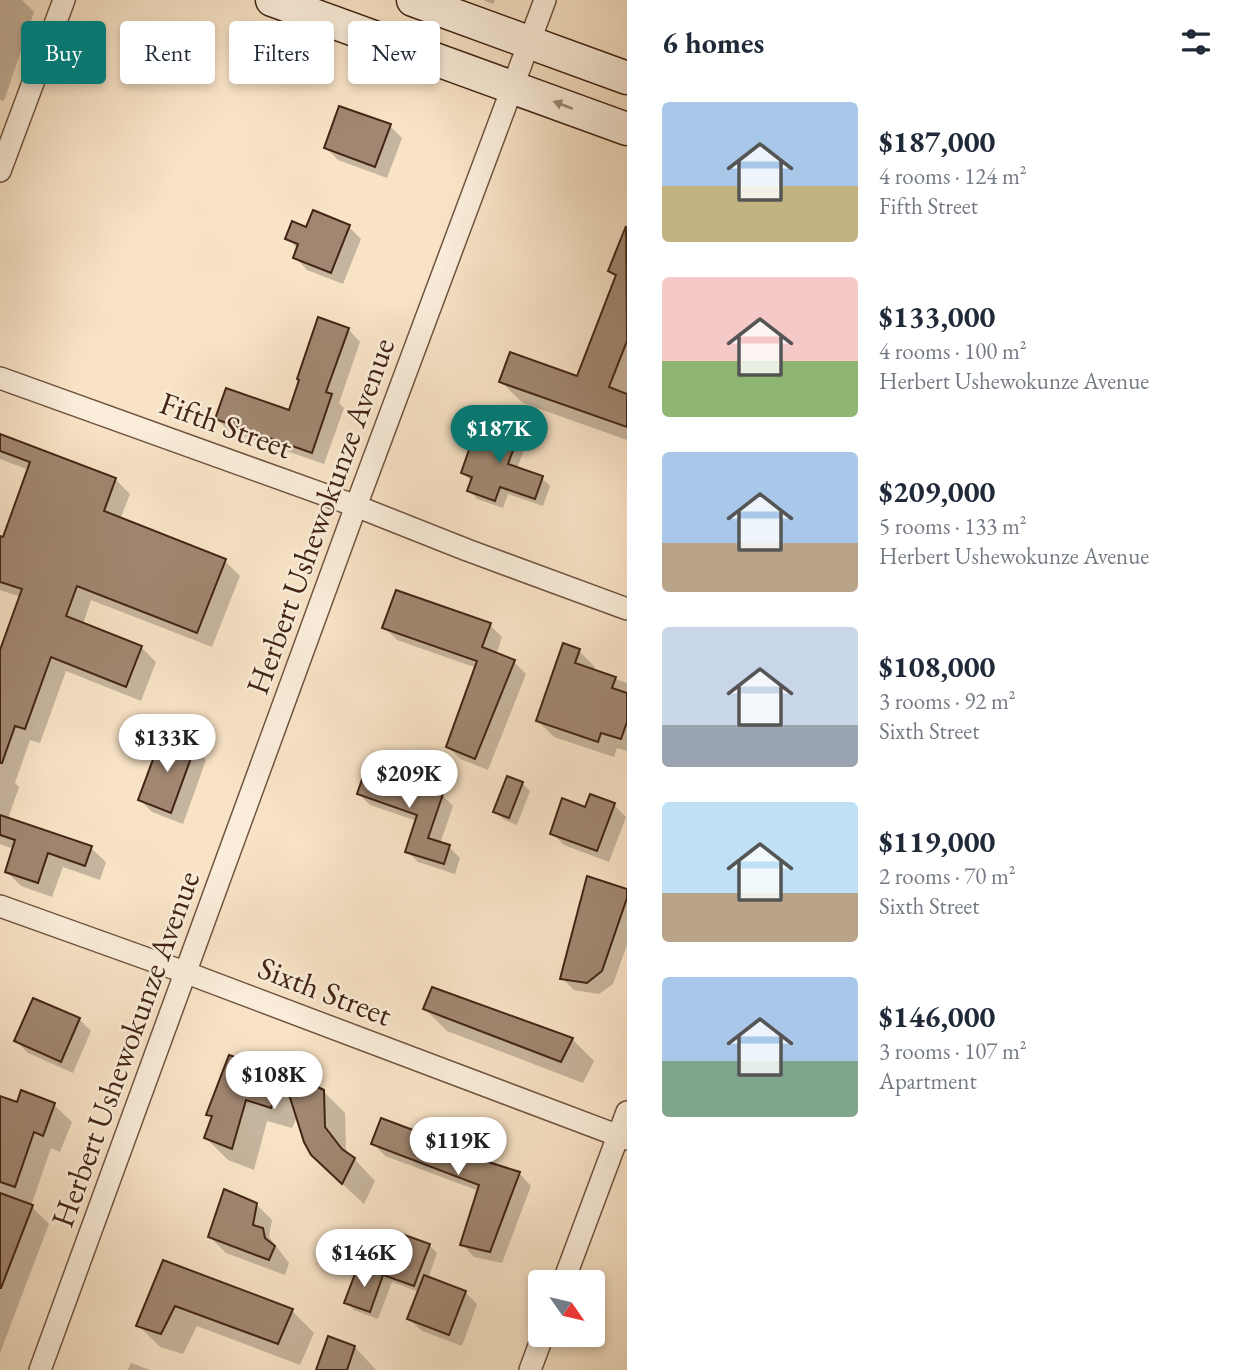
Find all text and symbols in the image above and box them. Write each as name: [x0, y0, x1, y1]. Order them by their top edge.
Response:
chip: Buy: [21, 21, 106, 84]
chip: Rent: [120, 21, 215, 84]
chip: Filters: [229, 21, 334, 84]
chip: New: [348, 21, 440, 84]
text: 6 homes: [662, 23, 764, 62]
icon: filters: [1177, 23, 1215, 61]
one-way arrow: [553, 99, 574, 110]
text: $187,000: [879, 122, 995, 161]
icon: home: [718, 130, 802, 214]
text: 4 rooms · 124 m²: [879, 161, 1027, 191]
text: Fifth Street: [879, 191, 978, 221]
text: $133,000: [879, 297, 995, 336]
icon: home: [718, 305, 802, 389]
street label: Herbert Ushewokunze Avenue: [236, 332, 404, 700]
text: 4 rooms · 100 m²: [879, 336, 1027, 366]
text: Herbert Ushewokunze Avenue: [879, 366, 1149, 396]
street label: Fifth Street: [154, 382, 298, 468]
pin: $187K: [450, 406, 548, 465]
text: $187K: [467, 413, 531, 443]
text: $209,000: [879, 472, 995, 511]
icon: home: [718, 480, 802, 564]
text: 5 rooms · 133 m²: [879, 511, 1027, 541]
text: Herbert Ushewokunze Avenue: [879, 541, 1149, 571]
text: $108,000: [879, 647, 995, 686]
icon: home: [718, 655, 802, 739]
text: 3 rooms · 92 m²: [879, 686, 1016, 716]
pin: $133K: [118, 714, 216, 774]
text: Sixth Street: [879, 716, 979, 746]
text: $133K: [135, 722, 199, 752]
pin: $209K: [360, 750, 458, 810]
text: $209K: [377, 758, 441, 788]
text: $119,000: [879, 822, 995, 861]
icon: home: [718, 830, 802, 914]
text: 2 rooms · 70 m²: [879, 861, 1016, 891]
street label: Herbert Ushewokunze Avenue: [41, 865, 209, 1233]
text: Sixth Street: [879, 891, 979, 921]
street label: Sixth Street: [252, 946, 398, 1036]
text: $146,000: [879, 997, 995, 1036]
icon: home: [718, 1005, 802, 1089]
text: 3 rooms · 107 m²: [879, 1036, 1027, 1066]
pin: $108K: [225, 1052, 323, 1111]
text: $108K: [242, 1059, 306, 1089]
text: Apartment: [879, 1066, 977, 1096]
pin: $119K: [409, 1118, 507, 1177]
text: $119K: [426, 1125, 490, 1155]
pin: $146K: [315, 1230, 413, 1289]
text: $146K: [332, 1237, 396, 1267]
north arrow: [528, 1270, 606, 1348]
map controls: [528, 1270, 605, 1347]

